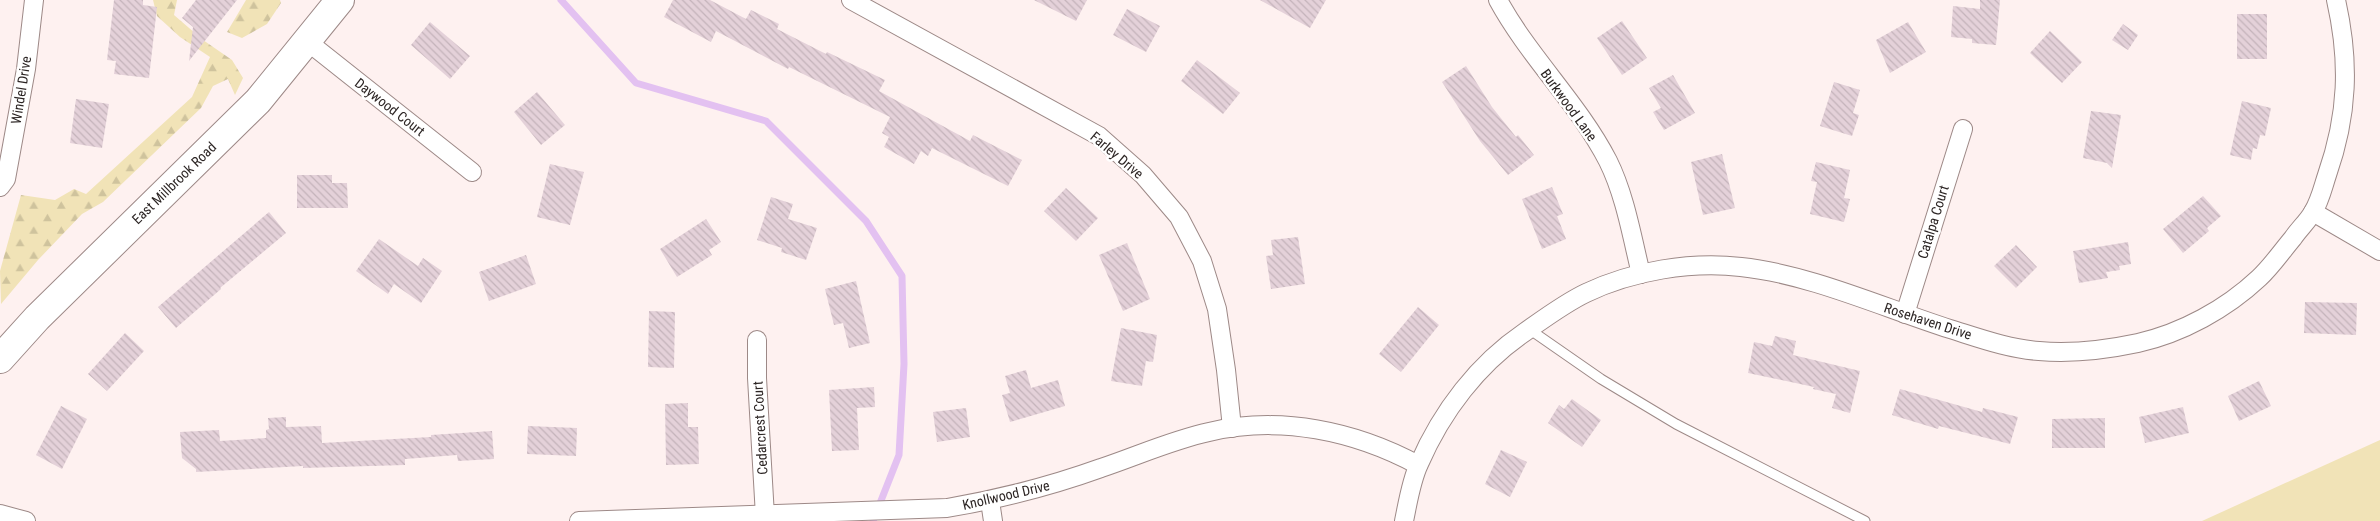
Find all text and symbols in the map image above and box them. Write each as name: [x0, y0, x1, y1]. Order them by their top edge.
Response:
street label: Windel Drive: [8, 54, 34, 125]
street label: Burkwood Lane: [1538, 66, 1601, 144]
street label: Daywood Court: [352, 75, 428, 139]
street label: Farley Drive: [1087, 128, 1147, 182]
street label: East Millbrook Road: [129, 139, 219, 227]
street label: Catalpa Court: [1914, 183, 1952, 261]
street label: Rosehaven Drive: [1882, 299, 1974, 343]
street label: Cedarcrest Court: [750, 381, 770, 475]
street label: Knollwood Drive: [961, 477, 1052, 513]

